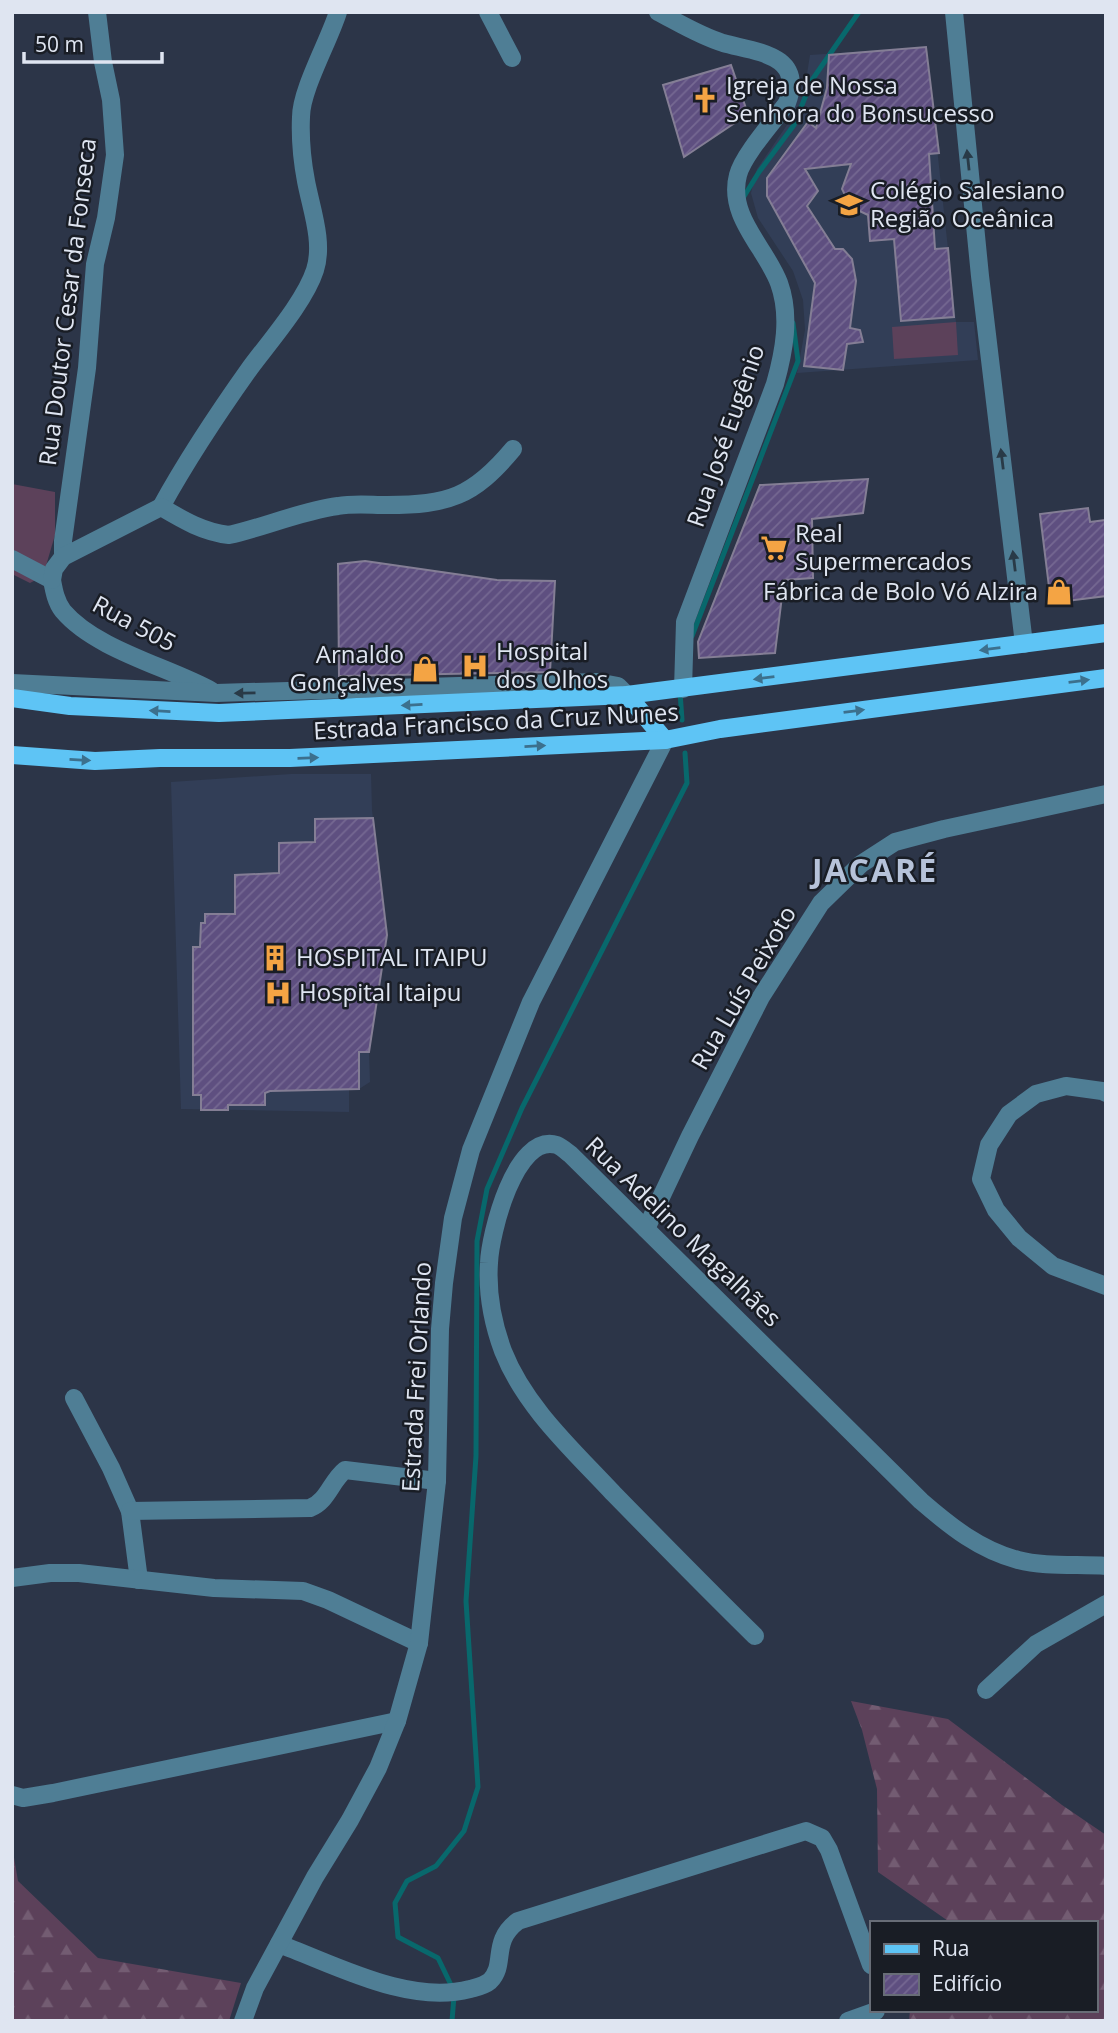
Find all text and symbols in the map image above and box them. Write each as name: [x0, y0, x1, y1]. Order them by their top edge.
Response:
scale bar: [24, 21, 163, 65]
text: 50 m: [35, 30, 84, 58]
place label: Igreja de Nossa Senhora do Bonsucesso: [726, 68, 994, 129]
church icon: Igreja de Nossa Senhora do Bonsucesso: [690, 85, 720, 115]
street label: Rua Doutor Cesar da Fonseca: [30, 136, 103, 467]
one-way arrow: [963, 149, 974, 171]
place label: Colégio Salesiano Região Oceânica: [870, 173, 1065, 234]
school or university icon: Colégio Salesiano Região Oceânica: [834, 190, 864, 220]
street label: Rua José Eugênio: [678, 340, 771, 531]
one-way arrow: [996, 448, 1007, 470]
place label: Real Supermercados: [795, 516, 972, 577]
supermarket icon: Real Supermercados: [759, 533, 789, 563]
one-way arrow: [1009, 550, 1020, 572]
place label: Fábrica de Bolo Vó Alzira: [763, 574, 1038, 607]
shop icon: Fábrica de Bolo Vó Alzira: [1044, 577, 1074, 607]
street label: Rua 505: [87, 587, 182, 658]
place label: Hospital dos Olhos: [496, 634, 608, 695]
place label: Arnaldo Gonçalves: [290, 637, 404, 698]
one-way arrow: [978, 643, 1000, 654]
hospital icon: Hospital dos Olhos: [460, 651, 490, 681]
shop icon: Arnaldo Gonçalves: [410, 654, 440, 684]
one-way arrow: [753, 673, 775, 684]
one-way arrow: [1068, 676, 1090, 687]
one-way arrow: [233, 687, 255, 699]
street label: Estrada Francisco da Cruz Nunes: [312, 694, 680, 747]
one-way arrow: [400, 699, 422, 710]
one-way arrow: [149, 705, 171, 716]
one-way arrow: [843, 705, 865, 716]
one-way arrow: [524, 740, 546, 751]
one-way arrow: [297, 752, 319, 763]
one-way arrow: [69, 755, 91, 766]
district label: JACARÉ: [809, 848, 938, 891]
street label: Rua Luís Peixoto: [682, 899, 803, 1075]
place label: HOSPITAL ITAIPU: [296, 940, 488, 973]
building icon: HOSPITAL ITAIPU: [260, 943, 290, 973]
place label: Hospital Itaipu: [299, 975, 462, 1008]
hospital icon: Hospital Itaipu: [263, 978, 293, 1008]
street label: Rua Adelino Magalhães: [579, 1129, 789, 1333]
street label: Estrada Frei Orlando: [393, 1261, 438, 1493]
legend: [870, 1921, 1097, 2012]
text: Rua: [932, 1934, 970, 1962]
text: Edifício: [932, 1969, 1002, 1997]

